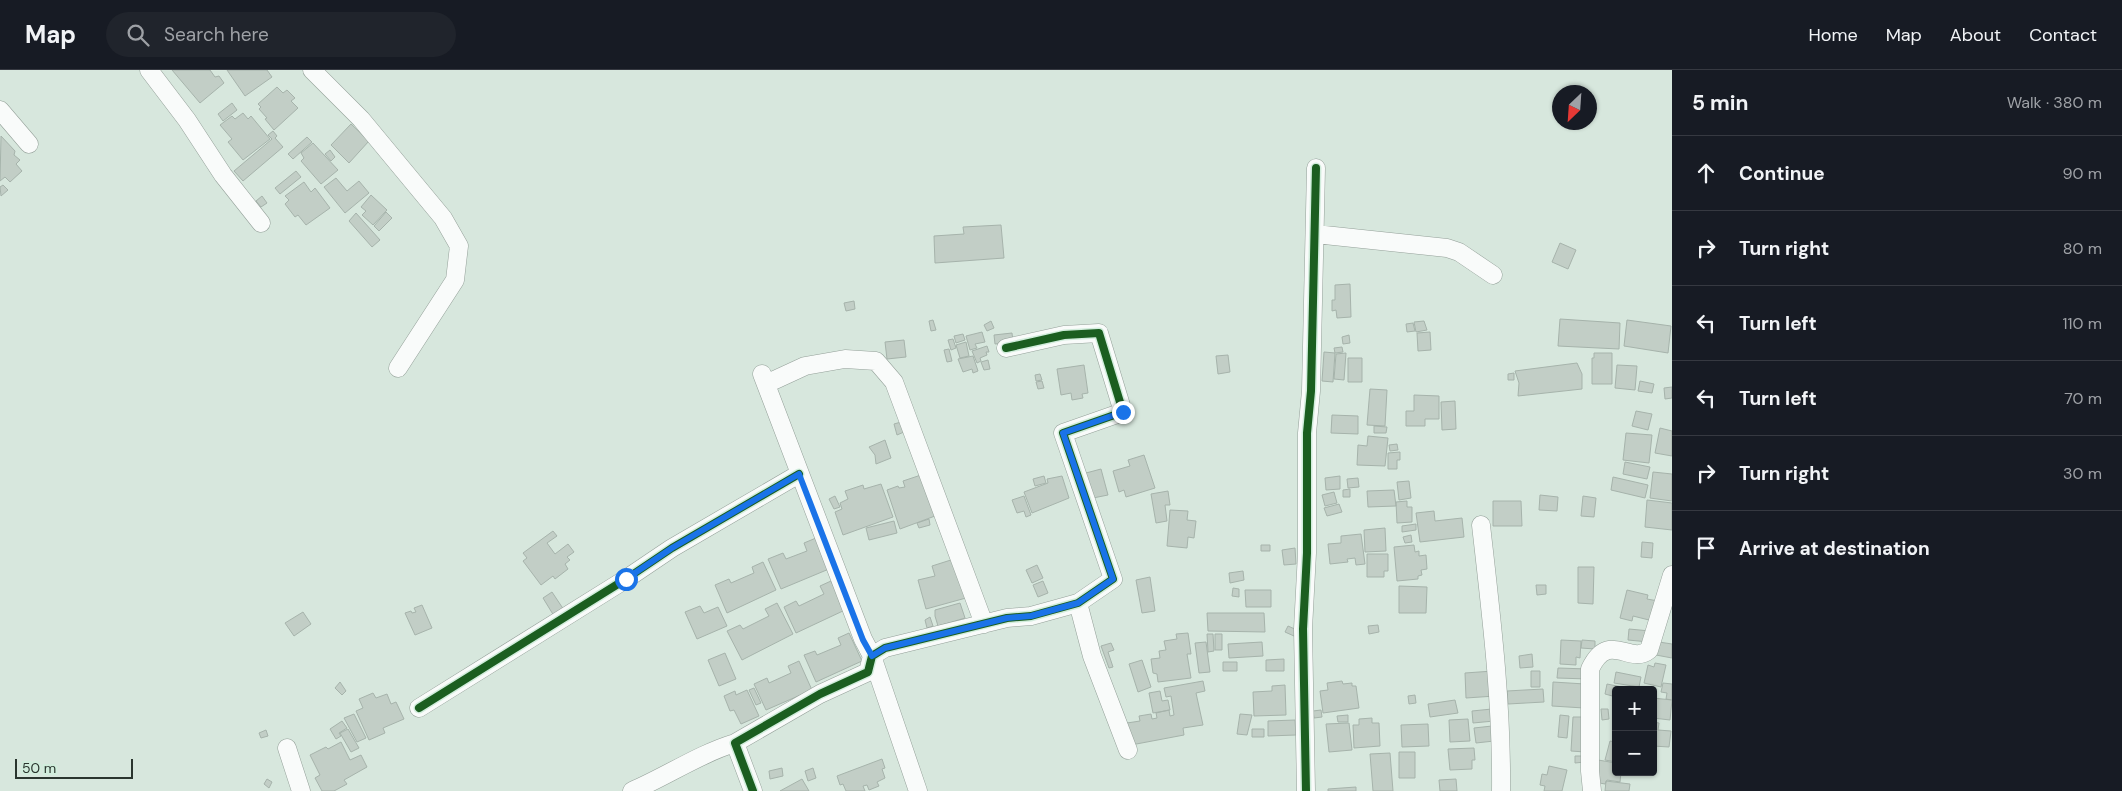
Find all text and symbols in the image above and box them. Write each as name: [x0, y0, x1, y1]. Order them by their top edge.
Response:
search box: [106, 12, 456, 57]
text: Map: [25, 19, 76, 50]
icon: search: [124, 21, 152, 49]
text: Search here: [164, 22, 269, 47]
text: Home: [1808, 23, 1858, 47]
text: Map: [1886, 23, 1922, 47]
text: About: [1950, 23, 2001, 47]
text: Contact: [2029, 23, 2097, 47]
north arrow: [1552, 85, 1597, 130]
text: 5 min: [1692, 89, 1748, 117]
text: Walk · 380 m: [2007, 92, 2102, 113]
icon: ahead: [1692, 159, 1720, 187]
text: Continue: [1739, 161, 1825, 186]
text: 90 m: [2062, 163, 2102, 184]
icon: right: [1692, 234, 1720, 262]
text: Turn right: [1739, 236, 1829, 261]
text: 80 m: [2063, 238, 2102, 259]
icon: left: [1692, 309, 1720, 337]
text: Turn left: [1739, 311, 1817, 336]
text: 110 m: [2063, 313, 2102, 334]
icon: left: [1692, 384, 1720, 412]
text: Turn left: [1739, 386, 1817, 411]
text: 70 m: [2064, 388, 2102, 409]
route end: [1112, 401, 1135, 424]
icon: right: [1692, 459, 1720, 487]
text: Turn right: [1739, 461, 1829, 486]
text: 30 m: [2063, 463, 2102, 484]
icon: arrive: [1692, 534, 1720, 562]
text: Arrive at destination: [1739, 536, 1930, 561]
route start: [615, 568, 638, 591]
map controls: [1612, 686, 1657, 776]
button: +: [1612, 686, 1657, 731]
button: −: [1612, 731, 1657, 776]
scale bar: [15, 756, 132, 779]
text: 50 m: [22, 759, 56, 777]

